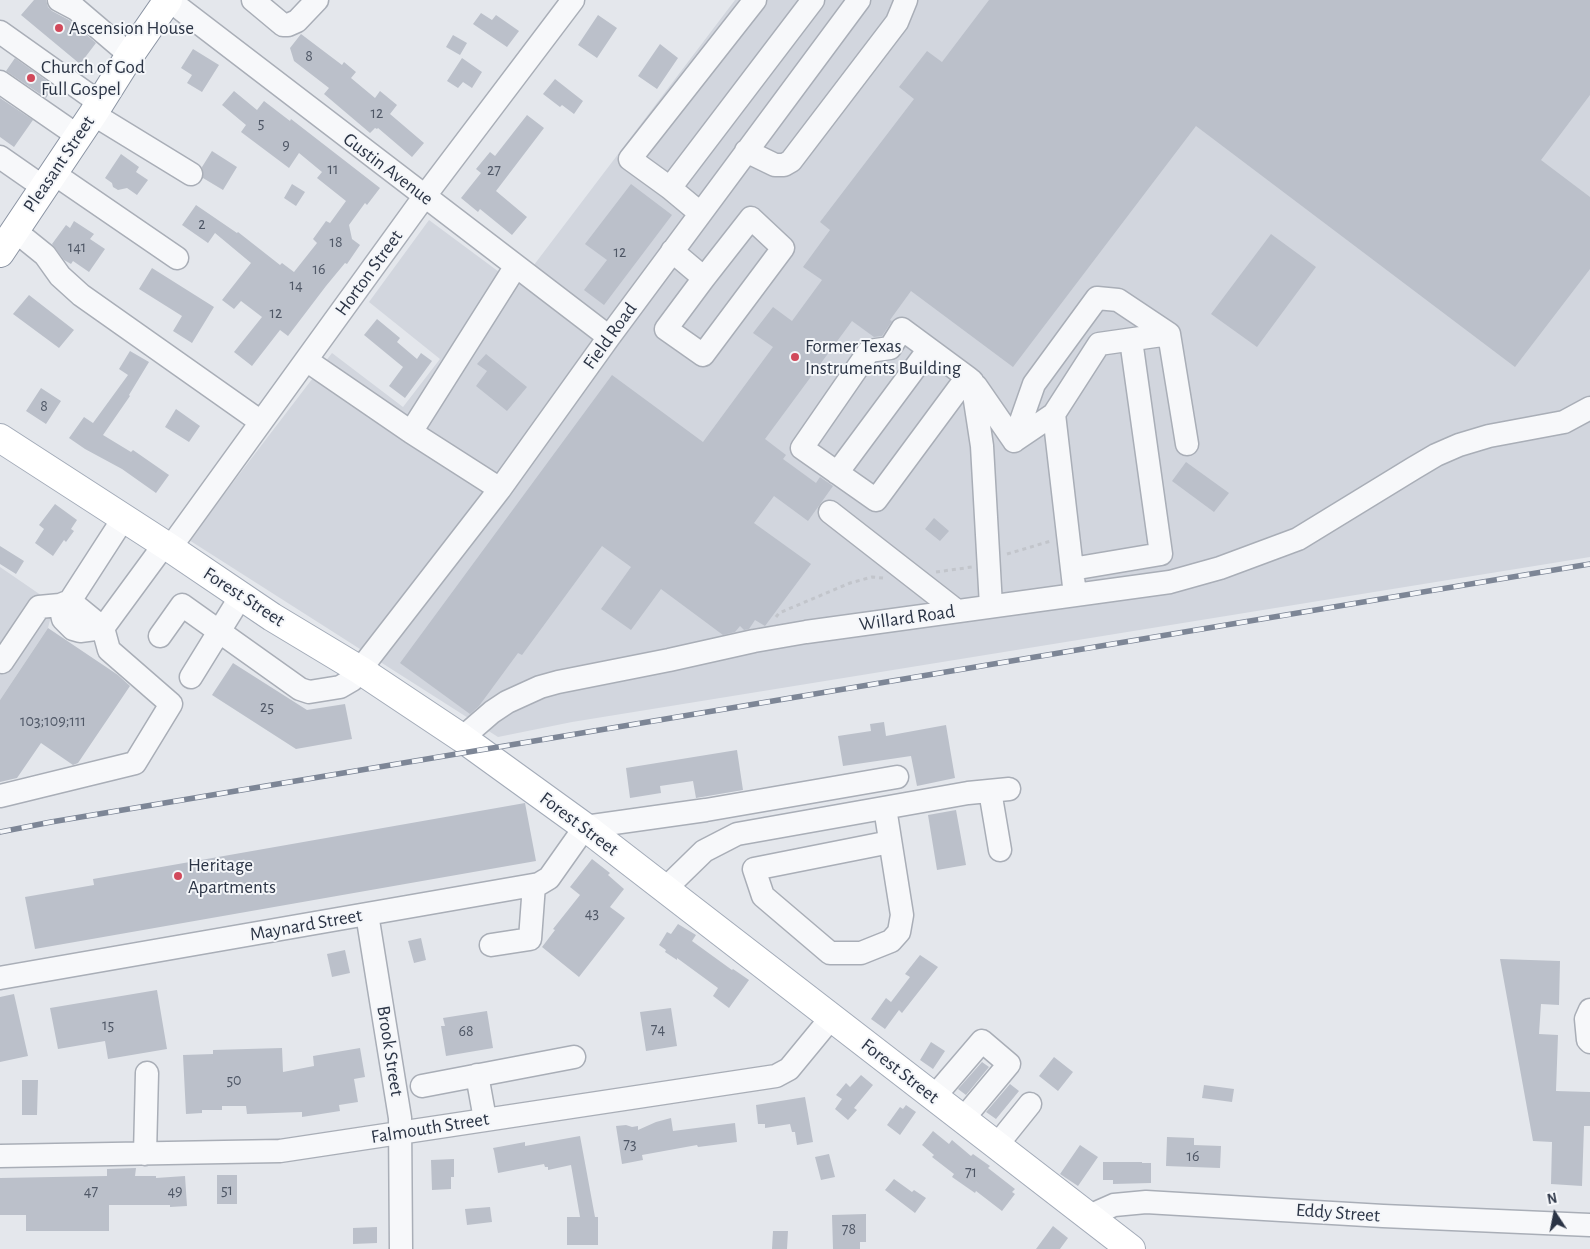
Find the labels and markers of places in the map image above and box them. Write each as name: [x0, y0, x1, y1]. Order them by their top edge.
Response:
place label: Ascension House: [69, 17, 194, 39]
marker: Ascension House: [53, 22, 65, 34]
place label: Church of God Full Gospel: [41, 56, 145, 100]
marker: Church of God Full Gospel: [25, 72, 37, 84]
place label: Former Texas Instruments Building: [805, 335, 961, 379]
marker: Former Texas Instruments Building: [789, 351, 801, 363]
place label: Heritage Apartments: [188, 854, 276, 898]
marker: Heritage Apartments: [172, 870, 184, 882]

